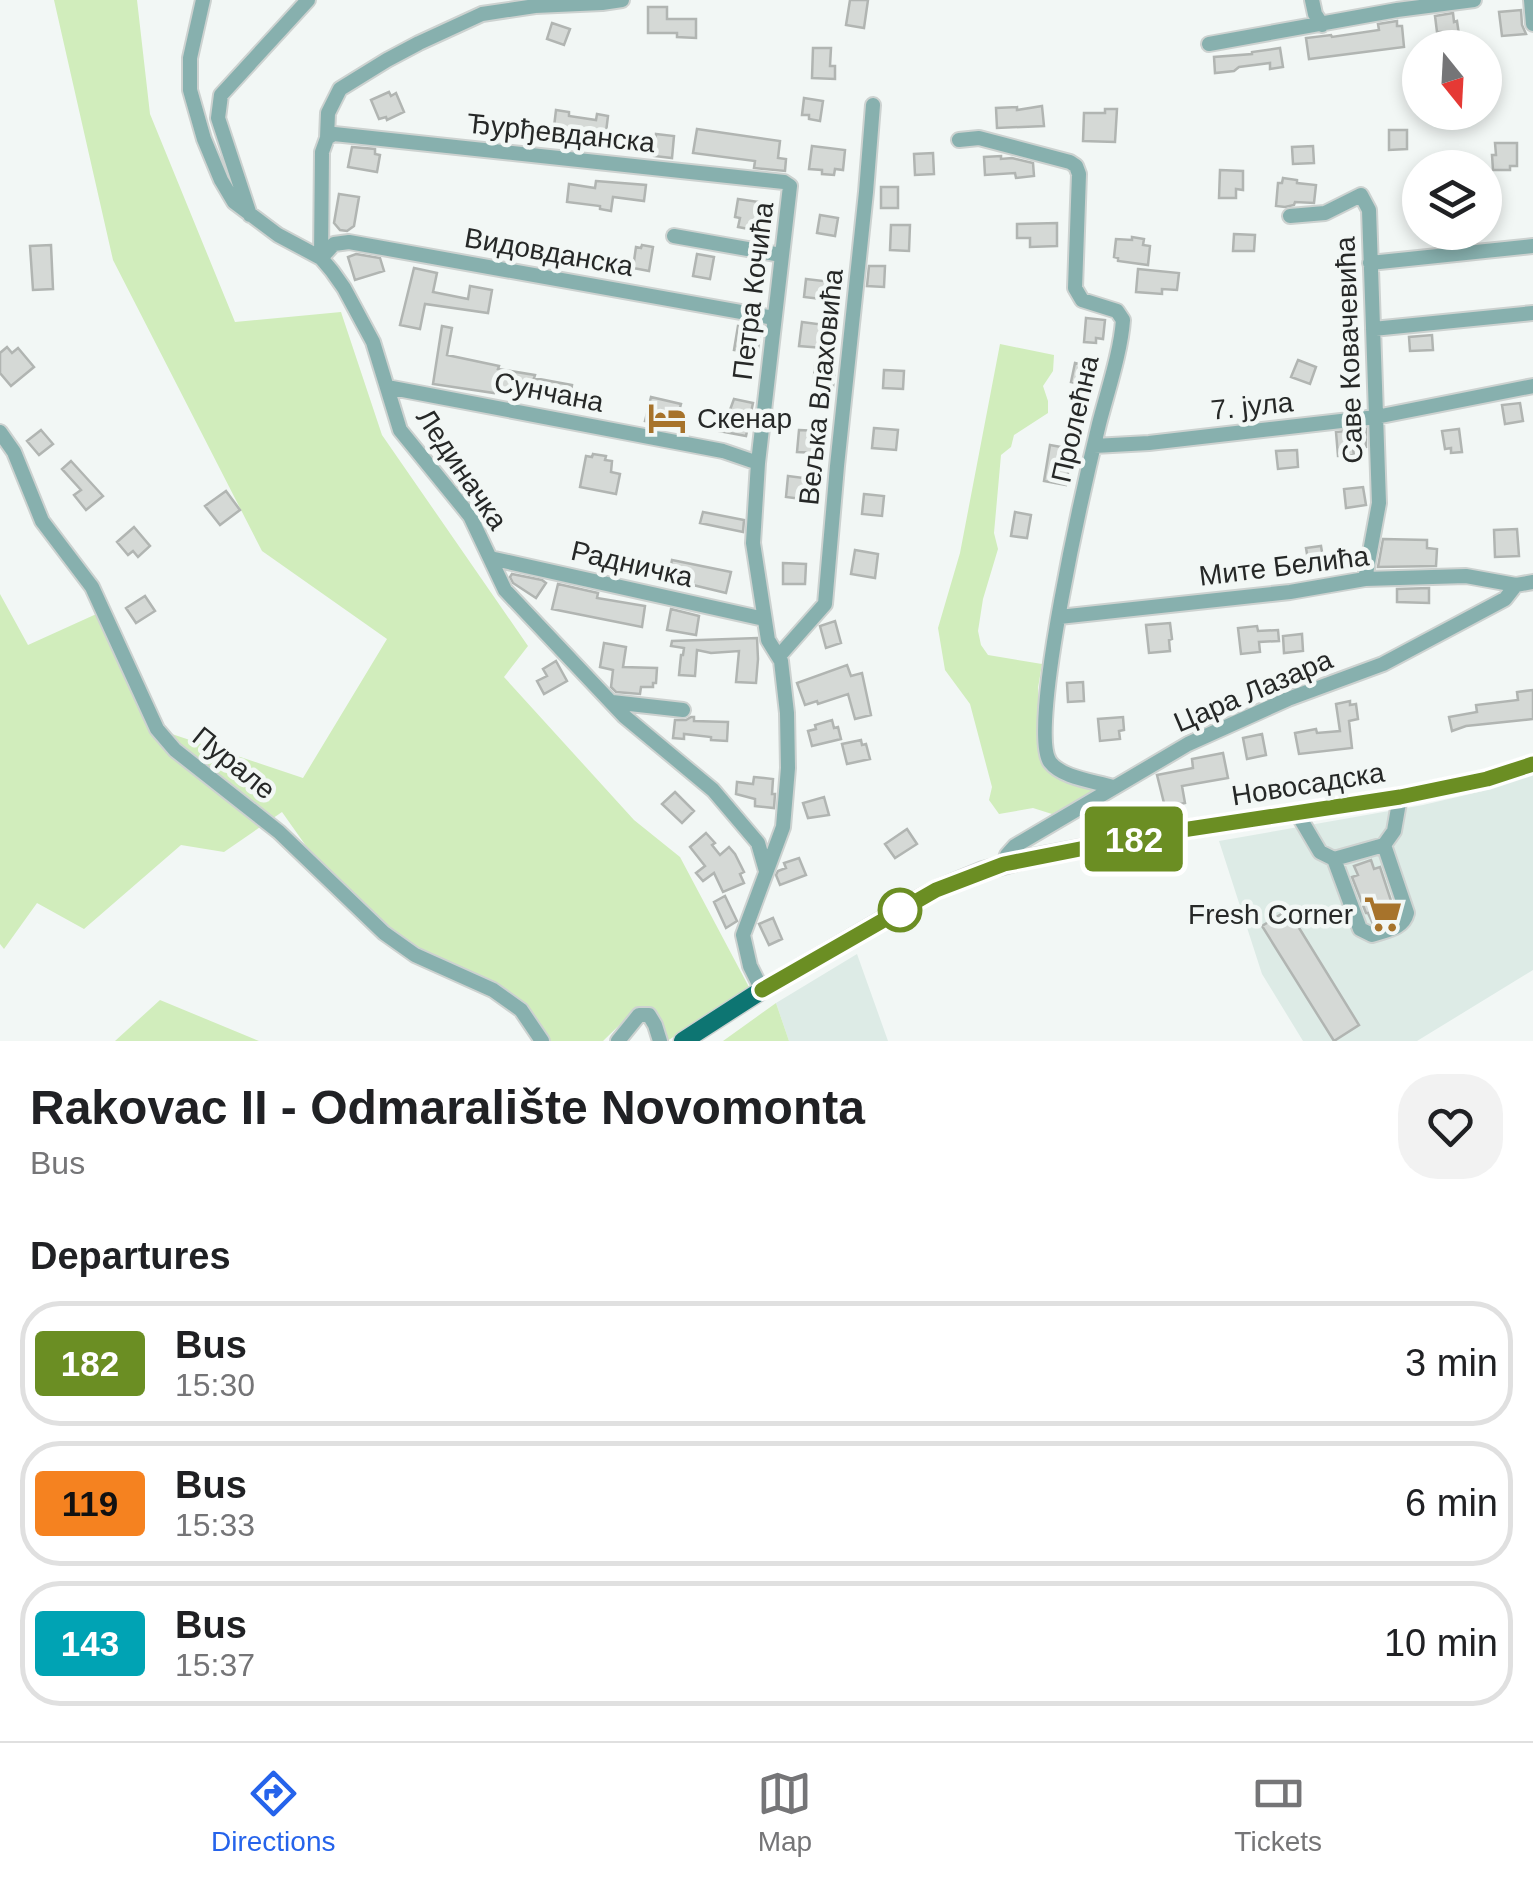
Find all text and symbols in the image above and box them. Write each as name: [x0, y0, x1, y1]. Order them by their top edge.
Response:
north arrow: [1402, 30, 1502, 130]
map controls: [1402, 30, 1502, 250]
street label: Ђурђевданска: [465, 108, 657, 158]
button: layers: [1402, 150, 1502, 250]
street label: Петра Кочића: [727, 200, 779, 382]
street label: Видовданска: [462, 222, 636, 282]
street label: Саве Ковачевића: [1330, 235, 1368, 464]
street label: Вељка Влаховића: [793, 267, 849, 507]
street label: Пролећна: [1045, 352, 1105, 485]
street label: Сунчана: [492, 366, 607, 418]
street label: 7. јула: [1209, 386, 1295, 426]
hotel icon: Скенар: [646, 397, 688, 439]
street label: Лединачка: [410, 403, 514, 536]
place label: Скенар: [697, 403, 792, 434]
street label: Радничка: [568, 535, 696, 593]
street label: Мите Белића: [1197, 540, 1371, 592]
street label: Цара Лазара: [1169, 644, 1337, 738]
street label: Пурале: [187, 720, 281, 806]
street label: Новосадска: [1229, 757, 1387, 811]
line badge: 182: [1076, 806, 1192, 872]
text: 182: [1105, 820, 1163, 859]
unlabelled marker: [879, 889, 921, 931]
supermarket icon: Fresh Corner: [1362, 893, 1404, 935]
place label: Fresh Corner: [1188, 899, 1353, 930]
button: heart: [1398, 1074, 1503, 1179]
text: Rakovac II - Odmaralište Novomonta: [30, 1081, 865, 1134]
text: Bus: [30, 1145, 85, 1181]
text: Departures: [30, 1235, 231, 1277]
text: Bus: [175, 1324, 247, 1366]
text: 3 min: [1405, 1342, 1498, 1384]
text: 182: [61, 1344, 119, 1383]
text: 15:30: [175, 1367, 255, 1403]
text: Bus: [175, 1464, 247, 1506]
text: 6 min: [1405, 1482, 1498, 1524]
text: 119: [62, 1484, 118, 1523]
text: 15:33: [175, 1507, 255, 1543]
text: Bus: [175, 1604, 247, 1646]
text: 10 min: [1384, 1622, 1498, 1664]
text: 143: [61, 1624, 119, 1663]
text: 15:37: [175, 1647, 255, 1683]
tab: Directions: [211, 1766, 335, 1858]
tab: Map: [757, 1766, 812, 1858]
tab: Tickets: [1234, 1766, 1322, 1858]

